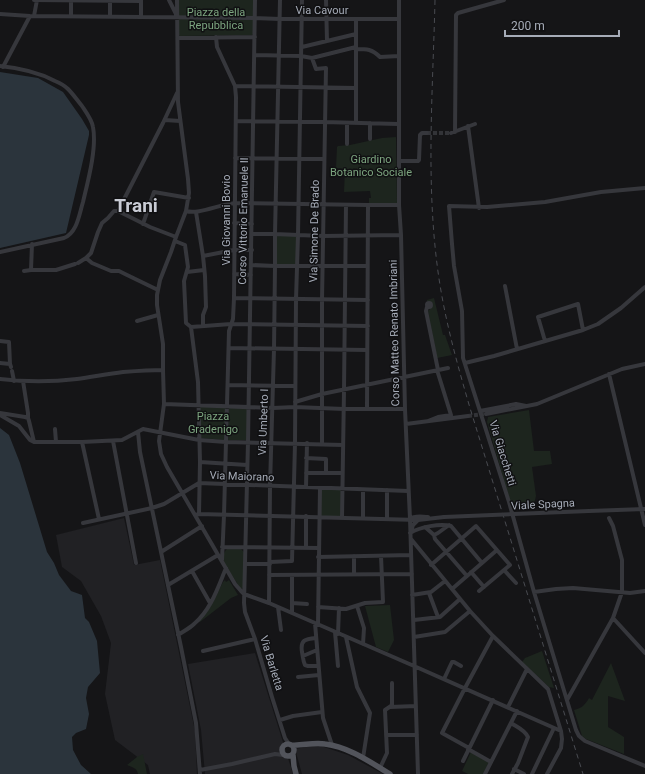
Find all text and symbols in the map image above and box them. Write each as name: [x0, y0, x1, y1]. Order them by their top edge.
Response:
street label: Via Cavour: [296, 4, 349, 17]
park label: Piazza della Repubblica: [187, 6, 245, 32]
scale bar: [505, 12, 619, 38]
text: 200 m: [511, 19, 545, 33]
park label: Giardino Botanico Sociale: [330, 153, 412, 179]
street label: Corso Vittorio Emanuele II: [236, 157, 251, 285]
street label: Via Giovanni Bovio: [220, 175, 233, 265]
street label: Via Simone De Brado: [307, 180, 322, 282]
district label: Trani: [114, 194, 158, 217]
street label: Corso Matteo Renato Imbriani: [387, 260, 402, 406]
street label: Via Umberto I: [256, 388, 271, 456]
park label: Piazza Gradenigo: [188, 410, 238, 436]
street label: Via Giacchetti: [486, 419, 519, 487]
street label: Via Maiorano: [209, 469, 275, 484]
street label: Viale Spagna: [511, 496, 575, 513]
street label: Via Barletta: [257, 634, 286, 692]

